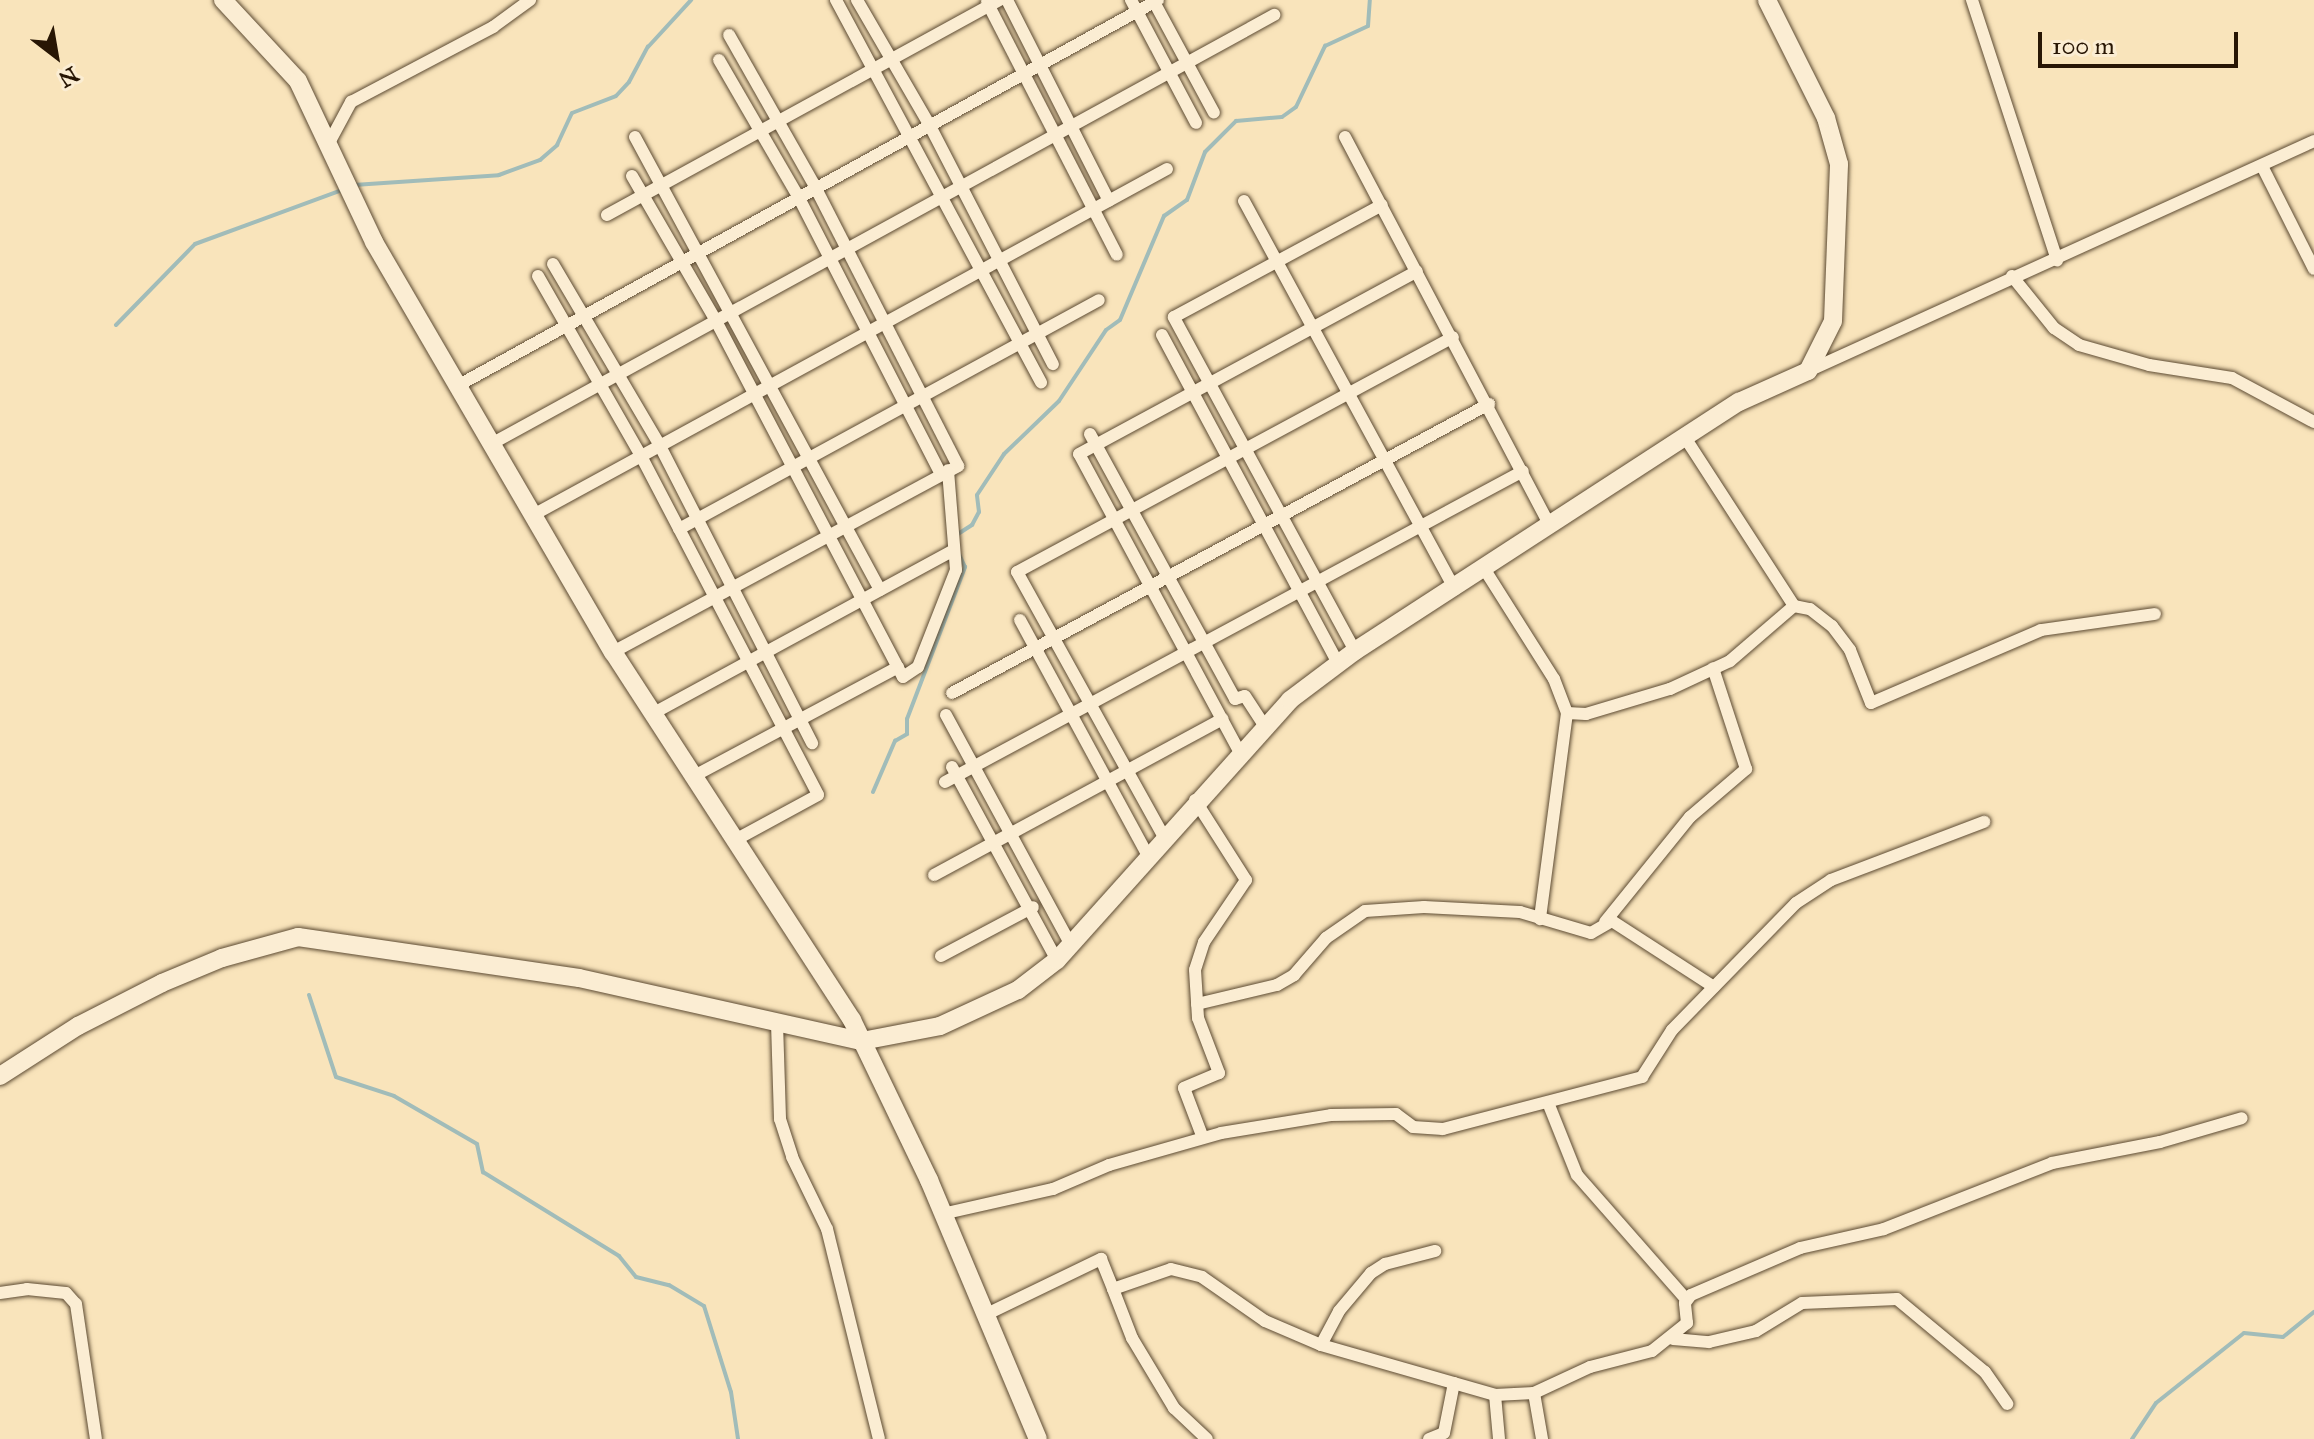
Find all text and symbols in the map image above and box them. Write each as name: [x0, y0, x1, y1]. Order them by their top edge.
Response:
north arrow: [16, 16, 96, 96]
scale bar: [2042, 16, 2242, 66]
text: 100 m: [2052, 31, 2115, 61]
text: N: [54, 61, 84, 93]

